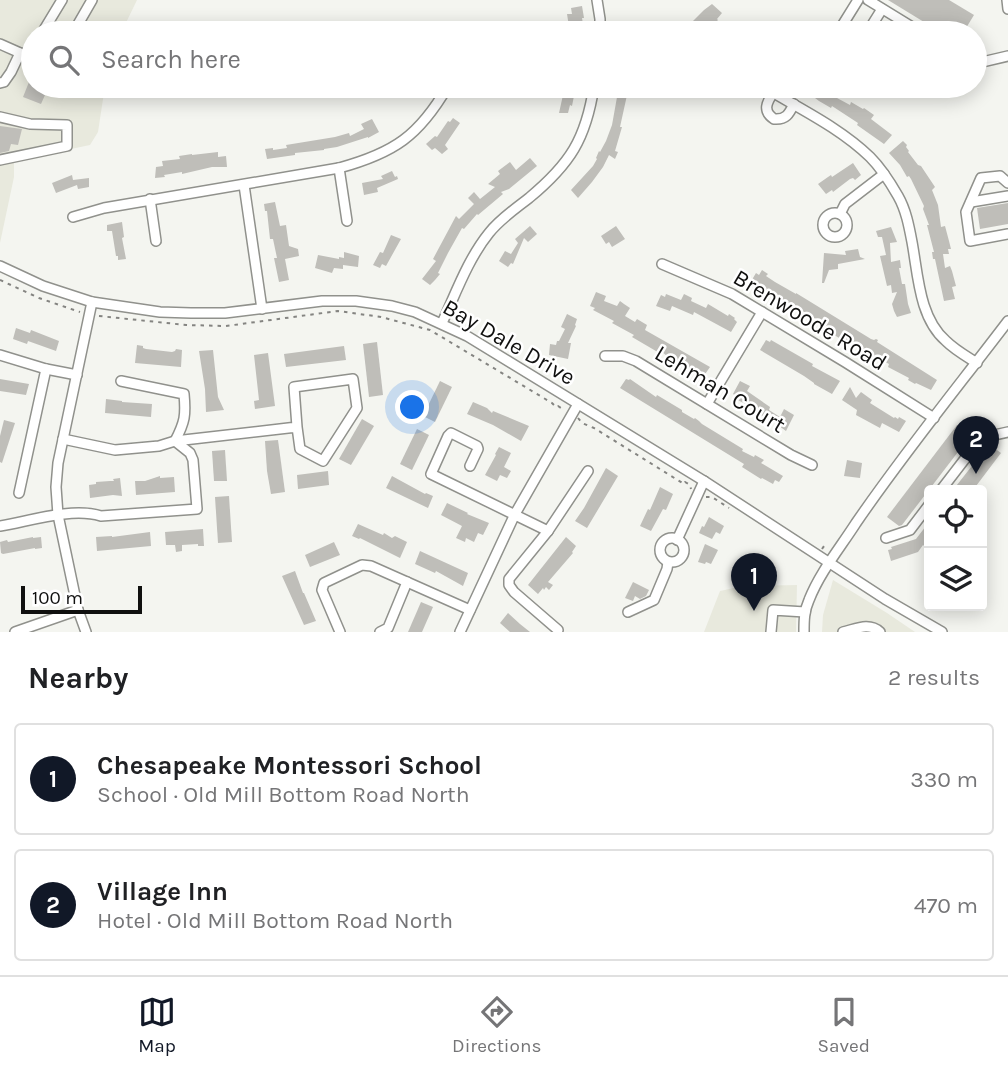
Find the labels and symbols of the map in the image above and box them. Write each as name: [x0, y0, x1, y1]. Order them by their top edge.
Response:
street label: Brenwoode Road: [728, 264, 892, 376]
street label: Bay Dale Drive: [438, 293, 580, 391]
street label: Lehman Court: [650, 339, 790, 439]
your location: [395, 390, 429, 424]
pin: 2: [953, 416, 999, 474]
pin: 1: [731, 553, 777, 611]
scale bar: [21, 583, 142, 615]

